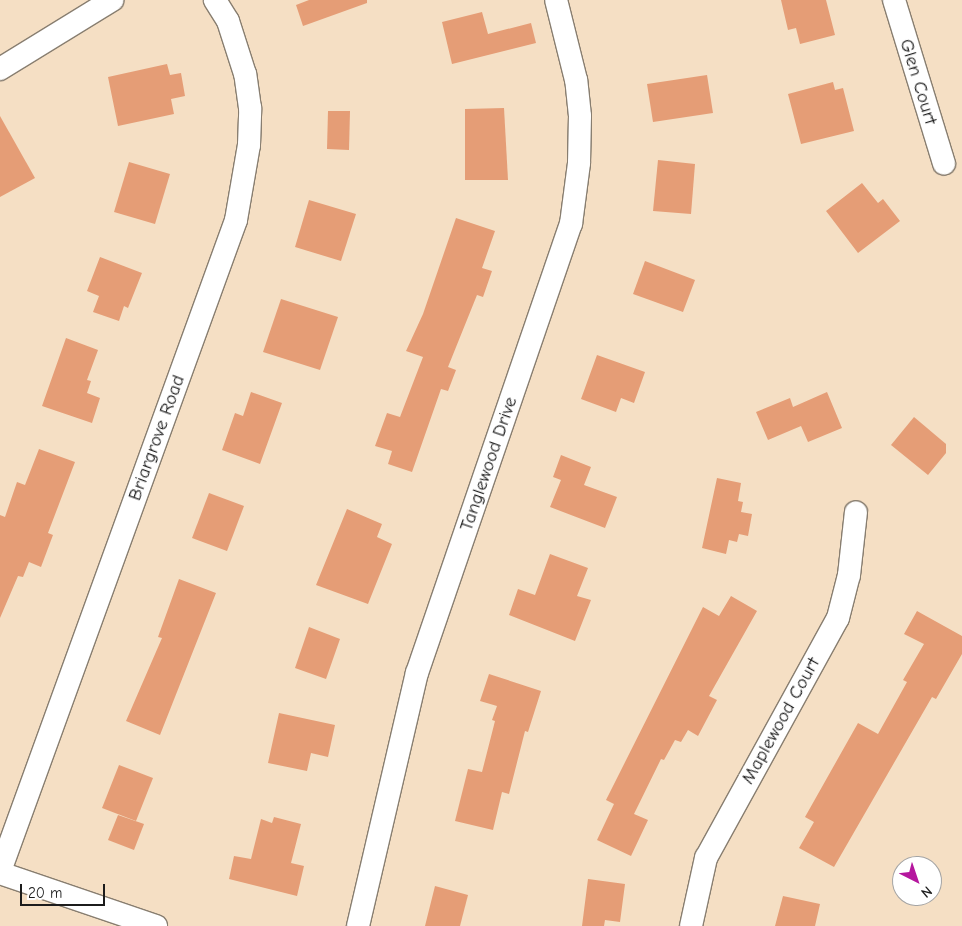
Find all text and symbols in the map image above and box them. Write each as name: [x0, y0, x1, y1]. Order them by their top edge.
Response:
street label: Glen Court: [894, 36, 942, 128]
street label: Briargrove Road: [124, 372, 190, 504]
street label: Tanglewood Drive: [455, 394, 523, 534]
street label: Maplewood Court: [737, 654, 825, 788]
north arrow: [892, 856, 942, 906]
scale bar: [22, 874, 108, 906]
text: N: [917, 883, 936, 901]
text: 20 m: [28, 884, 62, 902]

